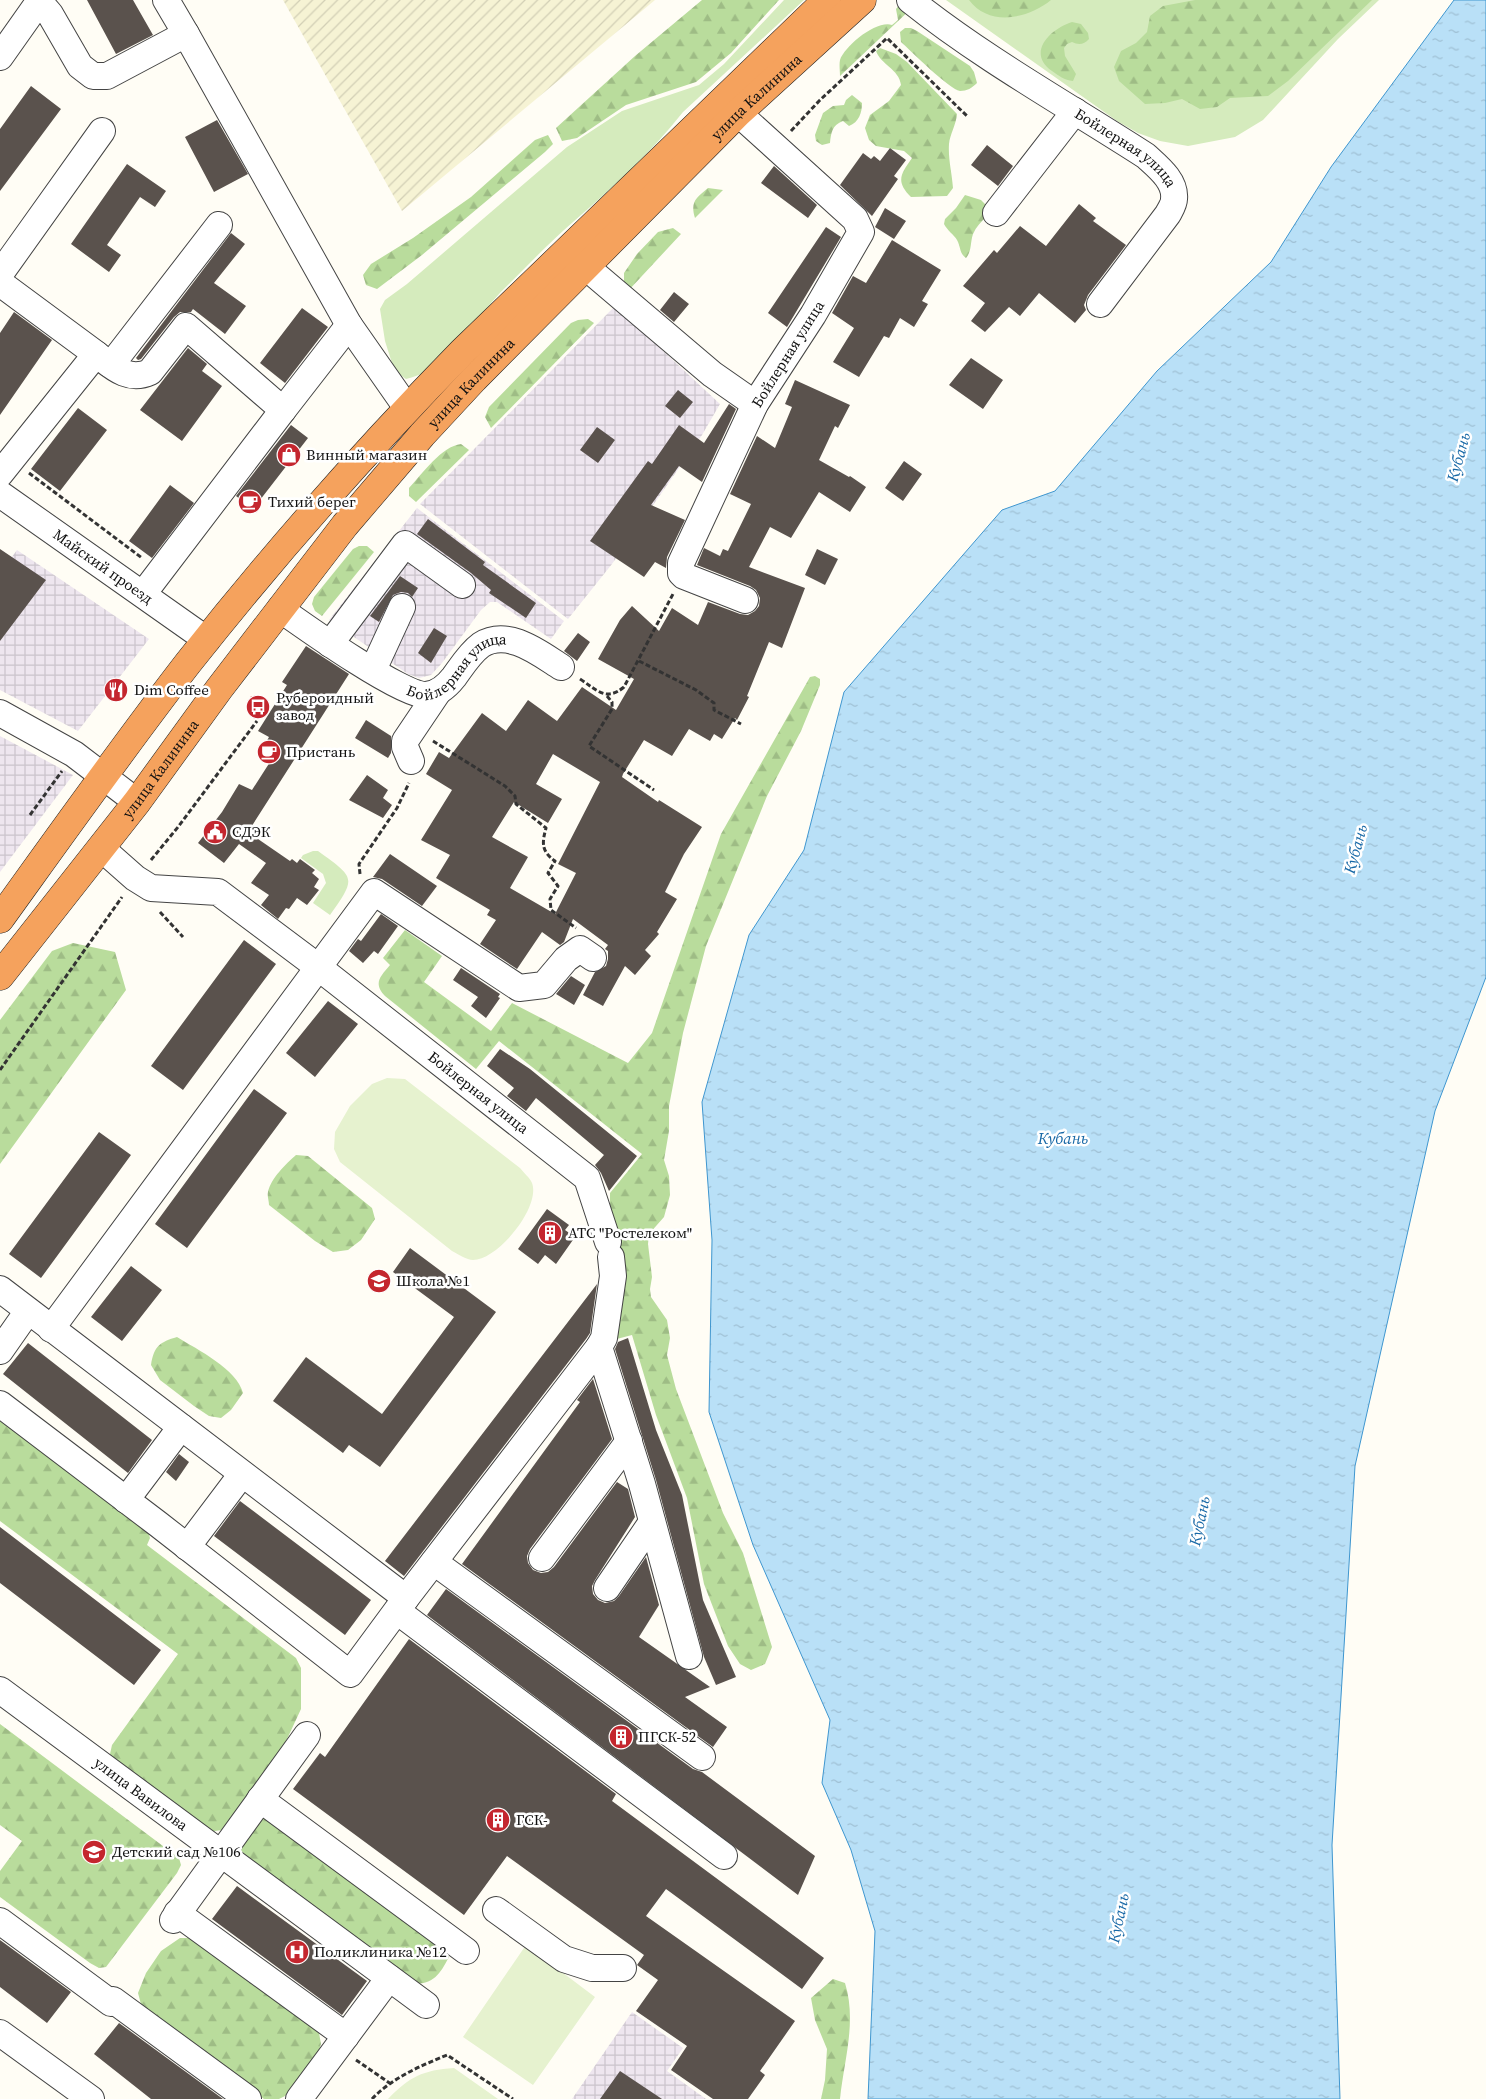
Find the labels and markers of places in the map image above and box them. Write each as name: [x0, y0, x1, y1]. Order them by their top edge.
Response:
shop icon: Винный магазин: [276, 442, 302, 468]
place label: Винный магазин: [306, 444, 427, 465]
cafe icon: Тихий берег: [237, 489, 263, 515]
place label: Тихий берег: [268, 491, 356, 512]
restaurant icon: Dim Coffee: [103, 677, 129, 703]
place label: Dim Coffee: [134, 679, 209, 700]
place label: Рубероидный завод: [276, 687, 374, 725]
bus stop icon: Рубероидный завод: [245, 694, 271, 720]
cafe icon: Пристань: [256, 739, 282, 765]
place label: Пристань: [286, 741, 356, 762]
public building icon: СДЭК: [202, 819, 228, 845]
place label: СДЭК: [232, 821, 271, 842]
building icon: АТС "Ростелеком": [537, 1220, 563, 1246]
place label: АТС "Ростелеком": [568, 1222, 692, 1243]
school or university icon: Школа №1: [366, 1268, 392, 1294]
place label: Школа №1: [396, 1270, 470, 1291]
building icon: ПГСК-52: [608, 1724, 634, 1750]
place label: ПГСК-52: [638, 1726, 696, 1747]
building icon: ГСК-: [485, 1807, 511, 1833]
place label: ГСК-: [516, 1809, 548, 1830]
school or university icon: Детский сад №106: [81, 1839, 107, 1865]
place label: Детский сад №106: [112, 1841, 241, 1862]
hospital icon: Поликлиника №12: [284, 1939, 310, 1965]
place label: Поликлиника №12: [314, 1941, 447, 1962]

